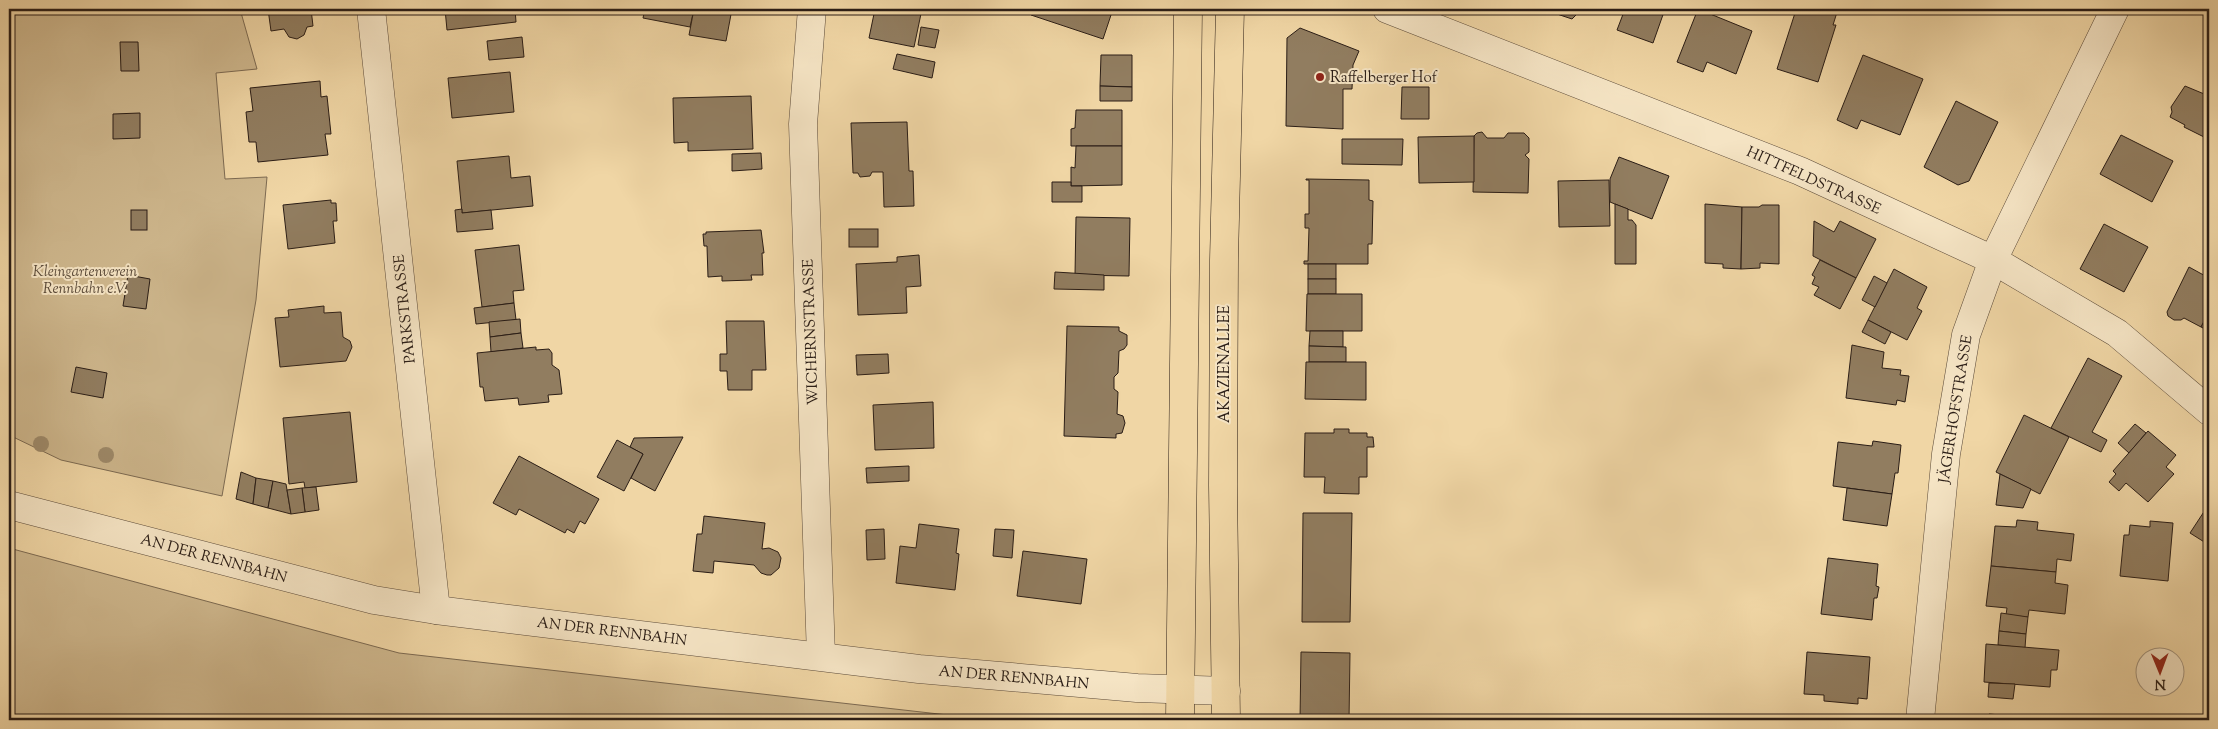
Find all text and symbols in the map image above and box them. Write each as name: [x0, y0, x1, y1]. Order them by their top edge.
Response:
place label: Raffelberger Hof: [1330, 68, 1438, 89]
marker: Raffelberger Hof: [1314, 71, 1326, 83]
street label: HITTFELDSTRASSE: [1743, 142, 1884, 221]
street label: PARKSTRASSE: [389, 253, 422, 365]
street label: WICHERNSTRASSE: [798, 258, 825, 406]
park label: Kleingartenverein Rennbahn e.V.: [33, 262, 137, 300]
street label: AKAZIENALLEE: [1215, 305, 1236, 423]
street label: JÄGERHOFSTRASSE: [1933, 333, 1979, 486]
street label: AN DER RENNBAHN: [138, 530, 289, 589]
street label: AN DER RENNBAHN: [536, 613, 688, 652]
north arrow: [2136, 646, 2186, 696]
street label: AN DER RENNBAHN: [938, 661, 1090, 696]
text: N: [2154, 673, 2166, 693]

